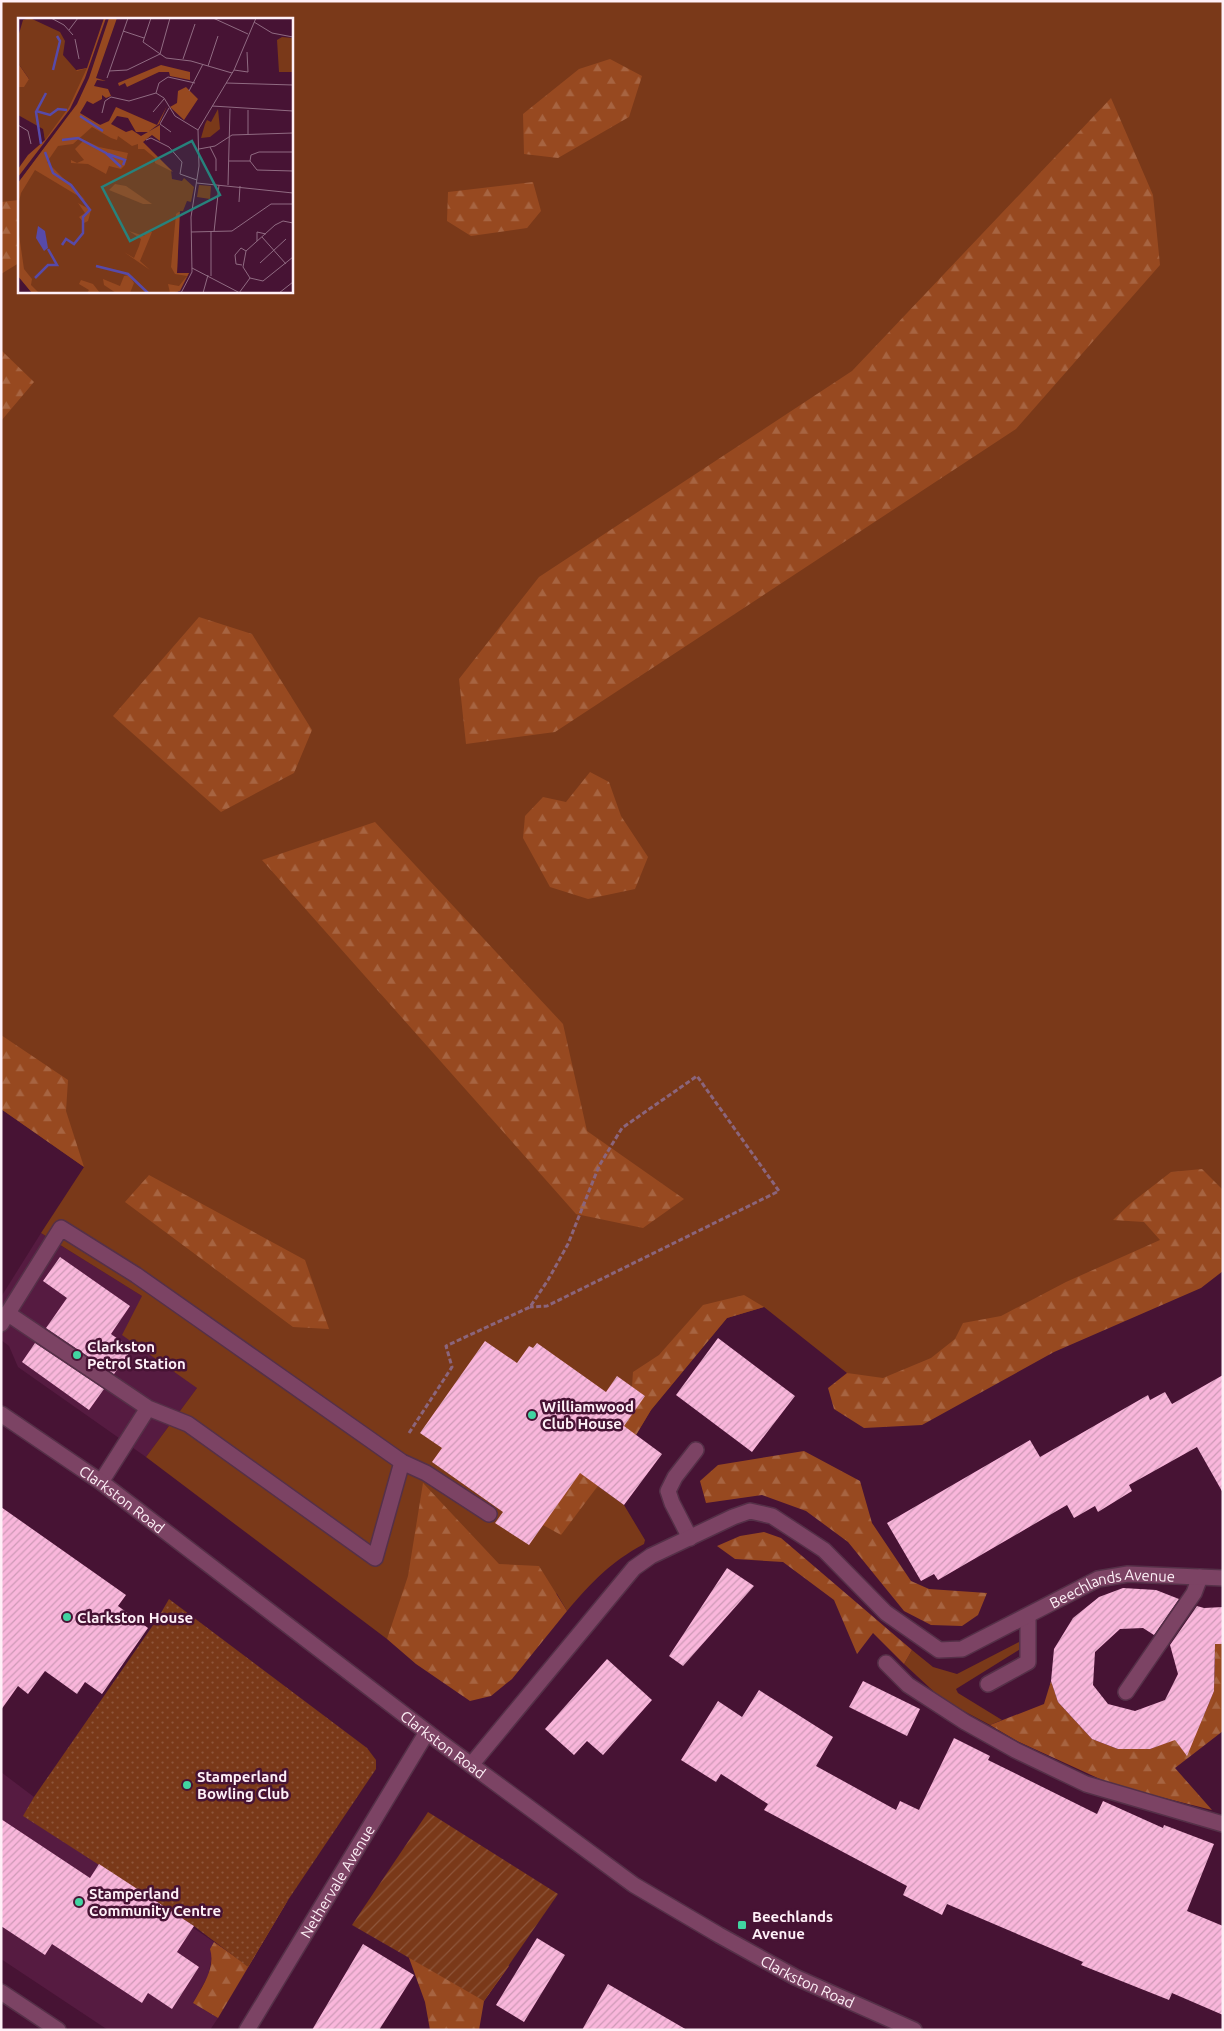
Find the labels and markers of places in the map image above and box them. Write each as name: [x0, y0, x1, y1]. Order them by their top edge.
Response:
place label: Clarkston Petrol Station: [87, 1338, 186, 1372]
marker: Clarkston Petrol Station: [71, 1349, 83, 1361]
place label: Williamwood Club House: [542, 1398, 634, 1432]
marker: Williamwood Club House: [526, 1409, 538, 1421]
place label: Clarkston House: [77, 1609, 193, 1626]
marker: Clarkston House: [61, 1611, 73, 1623]
place label: Stamperland Bowling Club: [197, 1768, 289, 1802]
marker: Stamperland Bowling Club: [181, 1779, 193, 1791]
place label: Stamperland Community Centre: [89, 1885, 221, 1919]
marker: Stamperland Community Centre: [73, 1896, 85, 1908]
place label: Beechlands Avenue: [752, 1908, 833, 1942]
marker: Beechlands Avenue: [736, 1919, 748, 1931]

